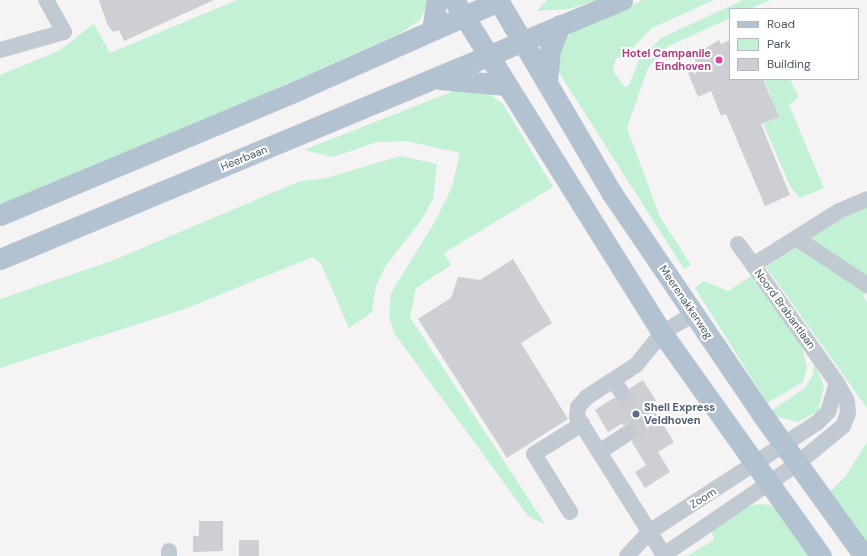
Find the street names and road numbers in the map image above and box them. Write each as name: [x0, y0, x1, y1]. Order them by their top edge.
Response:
street label: Heerbaan: [219, 143, 269, 173]
street label: Meerenakkerweg: [657, 263, 715, 341]
street label: Noord Brabantlaan: [752, 267, 818, 351]
street label: Zoom: [687, 485, 719, 511]

